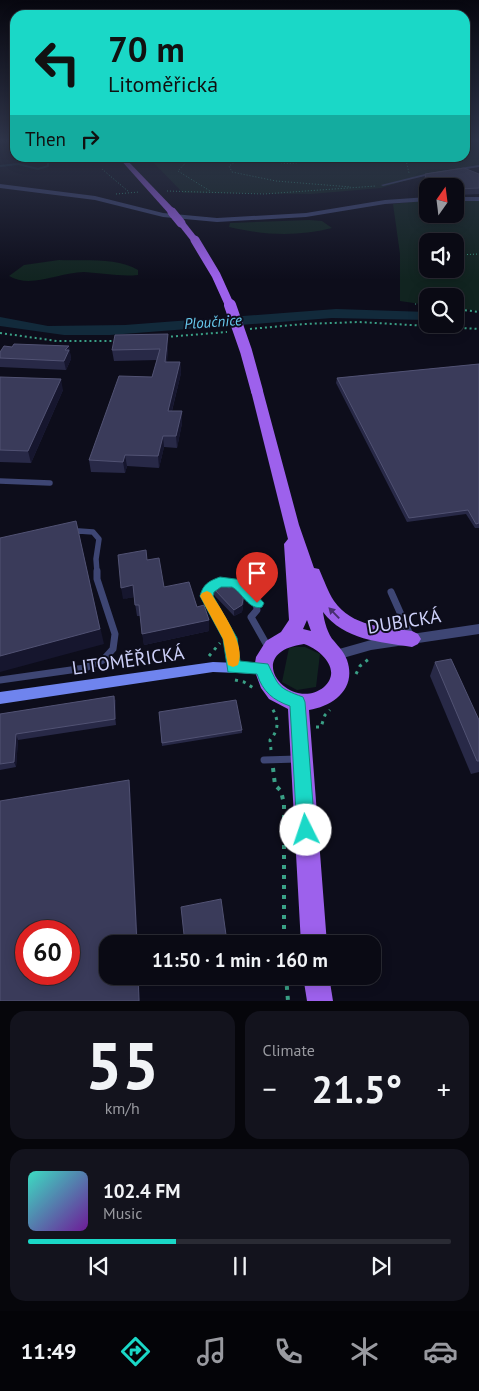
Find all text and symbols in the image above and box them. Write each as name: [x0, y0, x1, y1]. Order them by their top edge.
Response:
text: 70 m: [108, 26, 185, 72]
icon: left: [25, 30, 90, 95]
text: Litoměřická: [108, 70, 218, 98]
icon: right: [76, 125, 104, 153]
text: Then: [25, 127, 66, 151]
north arrow: [419, 178, 464, 222]
map controls: [419, 178, 464, 333]
button: sound: [419, 233, 464, 278]
button: search: [419, 288, 464, 333]
water label: Ploučnice: [183, 310, 243, 333]
pin: [236, 552, 278, 603]
icon: arrive: [243, 559, 271, 587]
street label: DUBICKÁ: [365, 603, 443, 639]
one-way arrow: [328, 607, 340, 619]
street label: LITOMĚŘICKÁ: [70, 640, 186, 680]
position arrow: [279, 803, 331, 855]
speed limit sign: 60: [15, 920, 80, 985]
text: 11:50 · 1 min · 160 m: [152, 948, 328, 972]
text: 55: [85, 1023, 159, 1107]
text: Climate: [263, 1040, 315, 1060]
text: 21.5°: [311, 1064, 402, 1113]
text: −: [263, 1070, 277, 1107]
text: +: [437, 1070, 451, 1107]
text: km/h: [105, 1098, 140, 1118]
text: 102.4 FM: [103, 1179, 180, 1203]
text: Music: [103, 1203, 143, 1223]
icon: previous: [85, 1252, 113, 1280]
icon: pause: [226, 1252, 254, 1280]
icon: next: [367, 1252, 395, 1280]
icon: directions: [118, 1334, 153, 1369]
icon: music: [194, 1334, 229, 1369]
icon: phone: [271, 1334, 306, 1369]
icon: climate: [347, 1334, 382, 1369]
icon: car: [423, 1334, 458, 1369]
text: 11:49: [21, 1337, 77, 1365]

